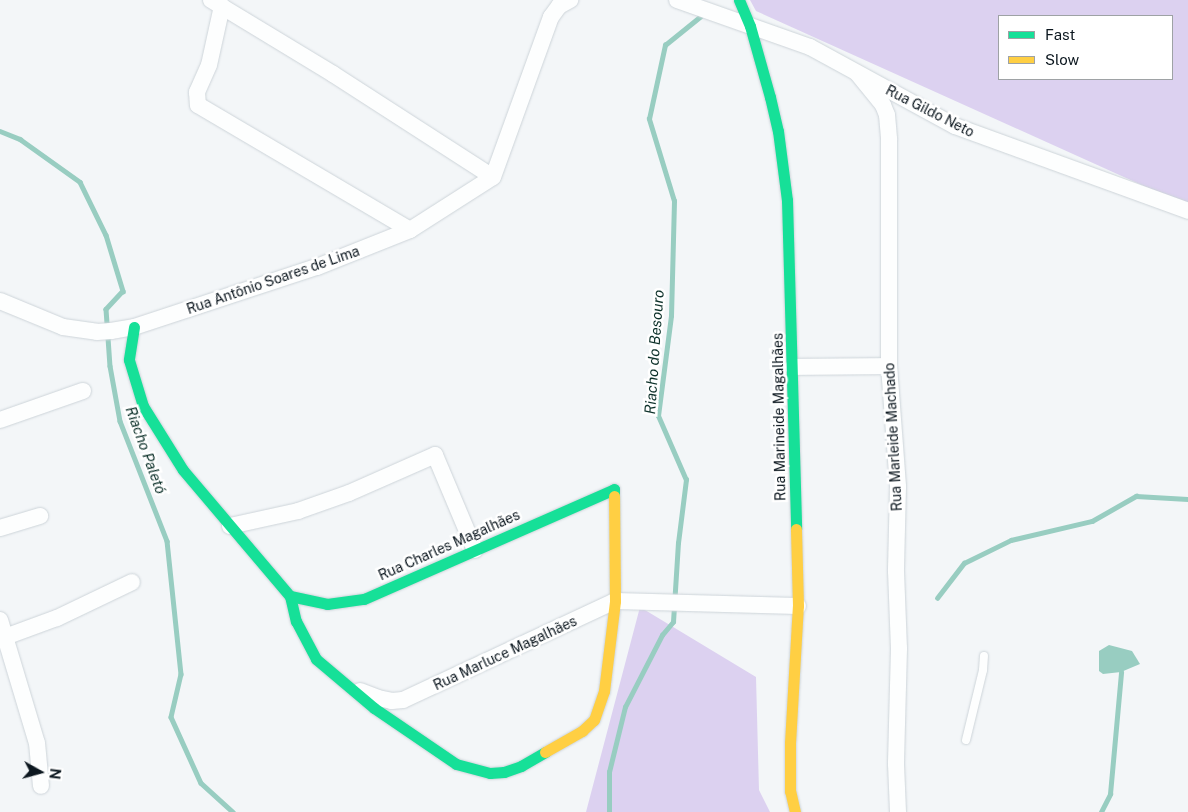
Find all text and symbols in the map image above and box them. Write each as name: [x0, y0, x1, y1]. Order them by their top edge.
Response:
legend: [998, 15, 1173, 80]
text: Fast: [1045, 26, 1075, 43]
text: Slow: [1045, 51, 1079, 68]
street label: Rua Gildo Neto: [883, 81, 977, 141]
street label: Rua Antônio Soares de Lima: [184, 242, 362, 318]
water label: Riacho do Besouro: [641, 289, 667, 415]
street label: Rua Marineide Magalhães: [769, 333, 789, 501]
street label: Rua Marleide Machado: [881, 362, 905, 512]
water label: Riacho Paletó: [122, 404, 170, 496]
street label: Rua Charles Magalhães: [376, 506, 522, 584]
street label: Rua Marluce Magalhães: [431, 612, 579, 694]
north arrow: [15, 747, 65, 797]
text: N: [46, 767, 63, 780]

